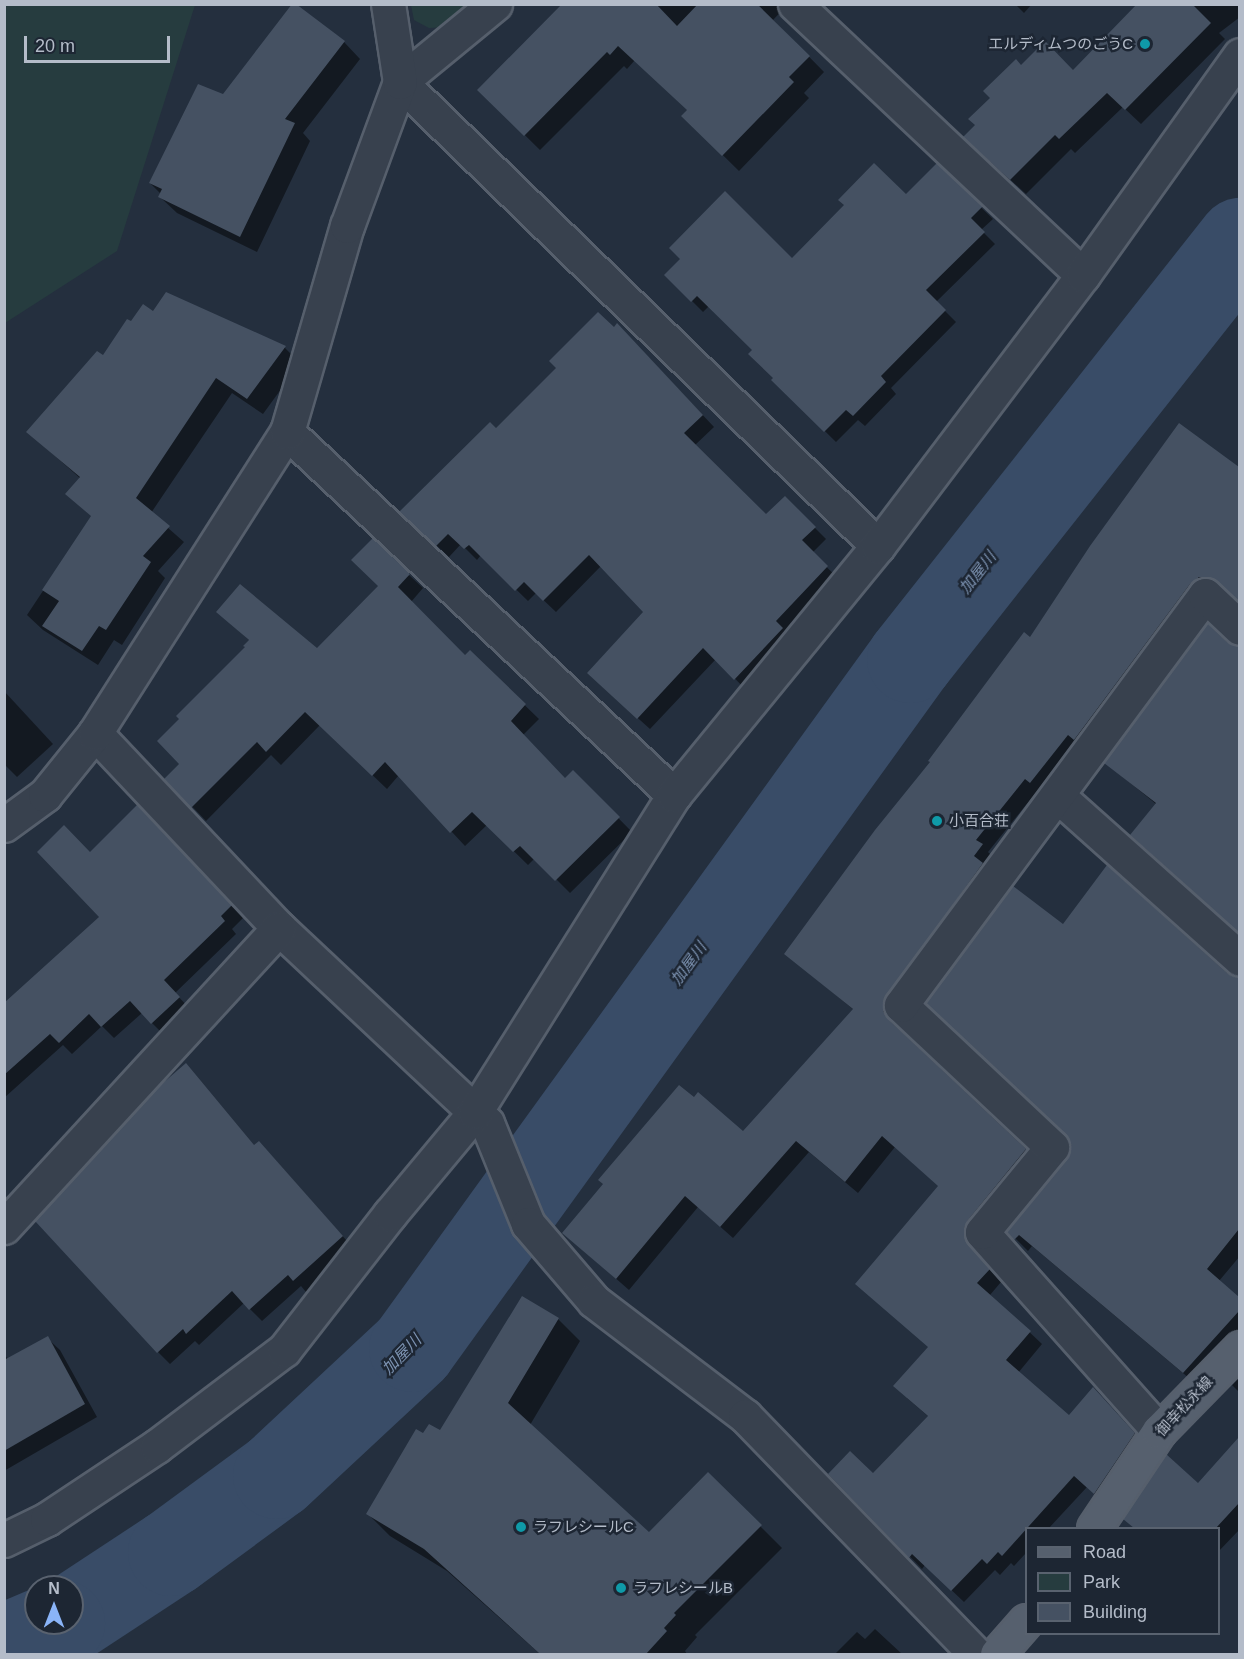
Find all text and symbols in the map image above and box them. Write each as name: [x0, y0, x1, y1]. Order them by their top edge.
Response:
scale bar: [27, 24, 172, 62]
place label: エルディムつのごうC: [987, 35, 1133, 53]
text: 20 m: [35, 36, 75, 56]
marker: エルディムつのごうC: [1138, 37, 1152, 51]
water label: 加屋川: [956, 548, 1000, 598]
place label: 小百合荘: [949, 812, 1009, 830]
marker: 小百合荘: [930, 814, 944, 828]
water label: 加屋川: [667, 939, 711, 989]
water label: 加屋川: [378, 1331, 426, 1379]
street label: 御幸松永線: [1152, 1372, 1216, 1440]
place label: ラフレシールC: [533, 1518, 634, 1536]
marker: ラフレシールC: [514, 1520, 528, 1534]
legend: [1025, 1527, 1220, 1635]
text: Road: [1083, 1542, 1126, 1562]
text: Park: [1083, 1572, 1120, 1592]
north arrow: [24, 1575, 84, 1635]
place label: ラフレシールB: [633, 1579, 733, 1597]
text: N: [48, 1580, 60, 1597]
marker: ラフレシールB: [614, 1581, 628, 1595]
text: Building: [1083, 1602, 1147, 1622]

